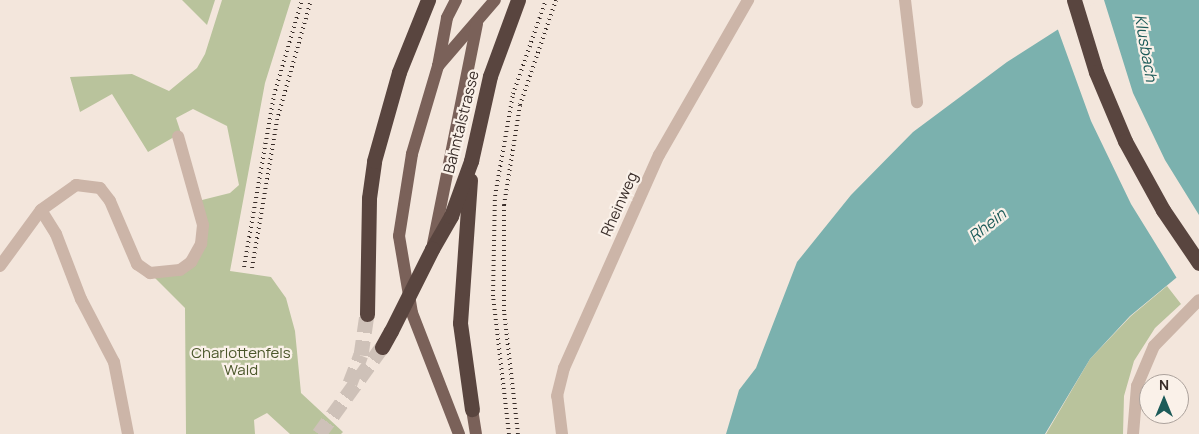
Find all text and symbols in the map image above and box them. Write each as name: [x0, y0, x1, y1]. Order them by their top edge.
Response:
water label: Klusbach: [1131, 13, 1161, 83]
street label: Bahntalstrasse: [440, 69, 482, 175]
street label: Rheinweg: [597, 169, 641, 239]
water label: Rhein: [965, 204, 1009, 246]
park label: Charlottenfels Wald: [191, 343, 291, 378]
north arrow: [1139, 374, 1189, 424]
text: N: [1159, 375, 1169, 394]

